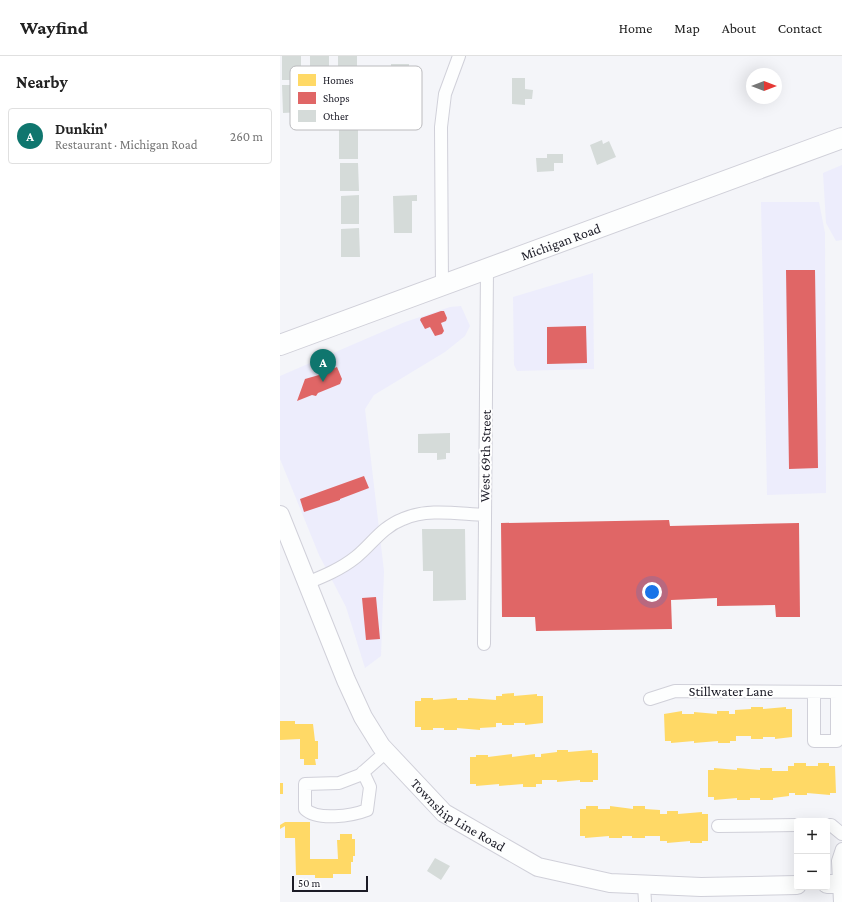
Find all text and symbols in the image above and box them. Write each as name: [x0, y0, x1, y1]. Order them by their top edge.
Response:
text: Wayfind: [20, 17, 88, 38]
text: Home: [619, 20, 652, 36]
text: Map: [674, 20, 700, 36]
text: About: [722, 20, 756, 36]
text: Contact: [778, 20, 822, 36]
legend: [290, 66, 422, 130]
north arrow: [746, 68, 782, 104]
text: Nearby: [16, 73, 68, 92]
text: Homes: [323, 74, 354, 86]
text: Shops: [323, 92, 350, 105]
text: Other: [323, 110, 349, 122]
text: Dunkin': [55, 121, 108, 137]
text: A: [26, 129, 34, 144]
text: 260 m: [230, 129, 263, 144]
text: Restaurant · Michigan Road: [55, 137, 198, 152]
street label: Michigan Road: [518, 219, 603, 264]
pin: A: [310, 349, 336, 382]
street label: West 69th Street: [476, 409, 494, 502]
your location: [642, 582, 662, 602]
street label: Stillwater Lane: [689, 683, 773, 699]
street label: Township Line Road: [408, 775, 509, 855]
map controls: [794, 818, 830, 890]
button: +: [794, 818, 830, 854]
button: −: [794, 854, 830, 890]
scale bar: [292, 874, 368, 893]
text: 50 m: [298, 877, 320, 889]

